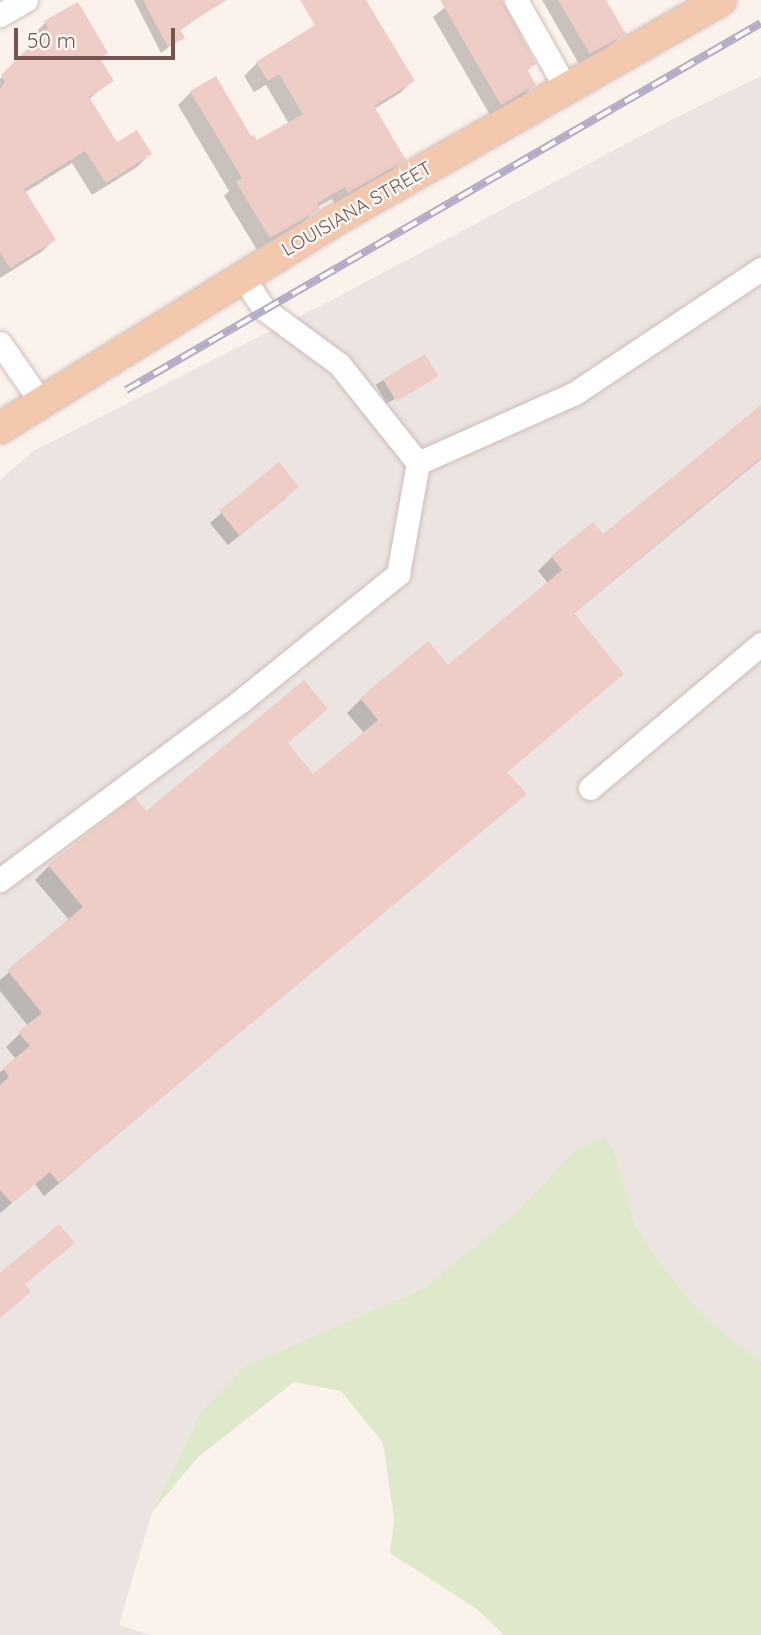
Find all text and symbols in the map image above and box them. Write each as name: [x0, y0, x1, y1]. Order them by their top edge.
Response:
scale bar: [18, 14, 178, 58]
text: 50 m: [27, 27, 76, 53]
street label: LOUISIANA STREET: [278, 157, 436, 261]

